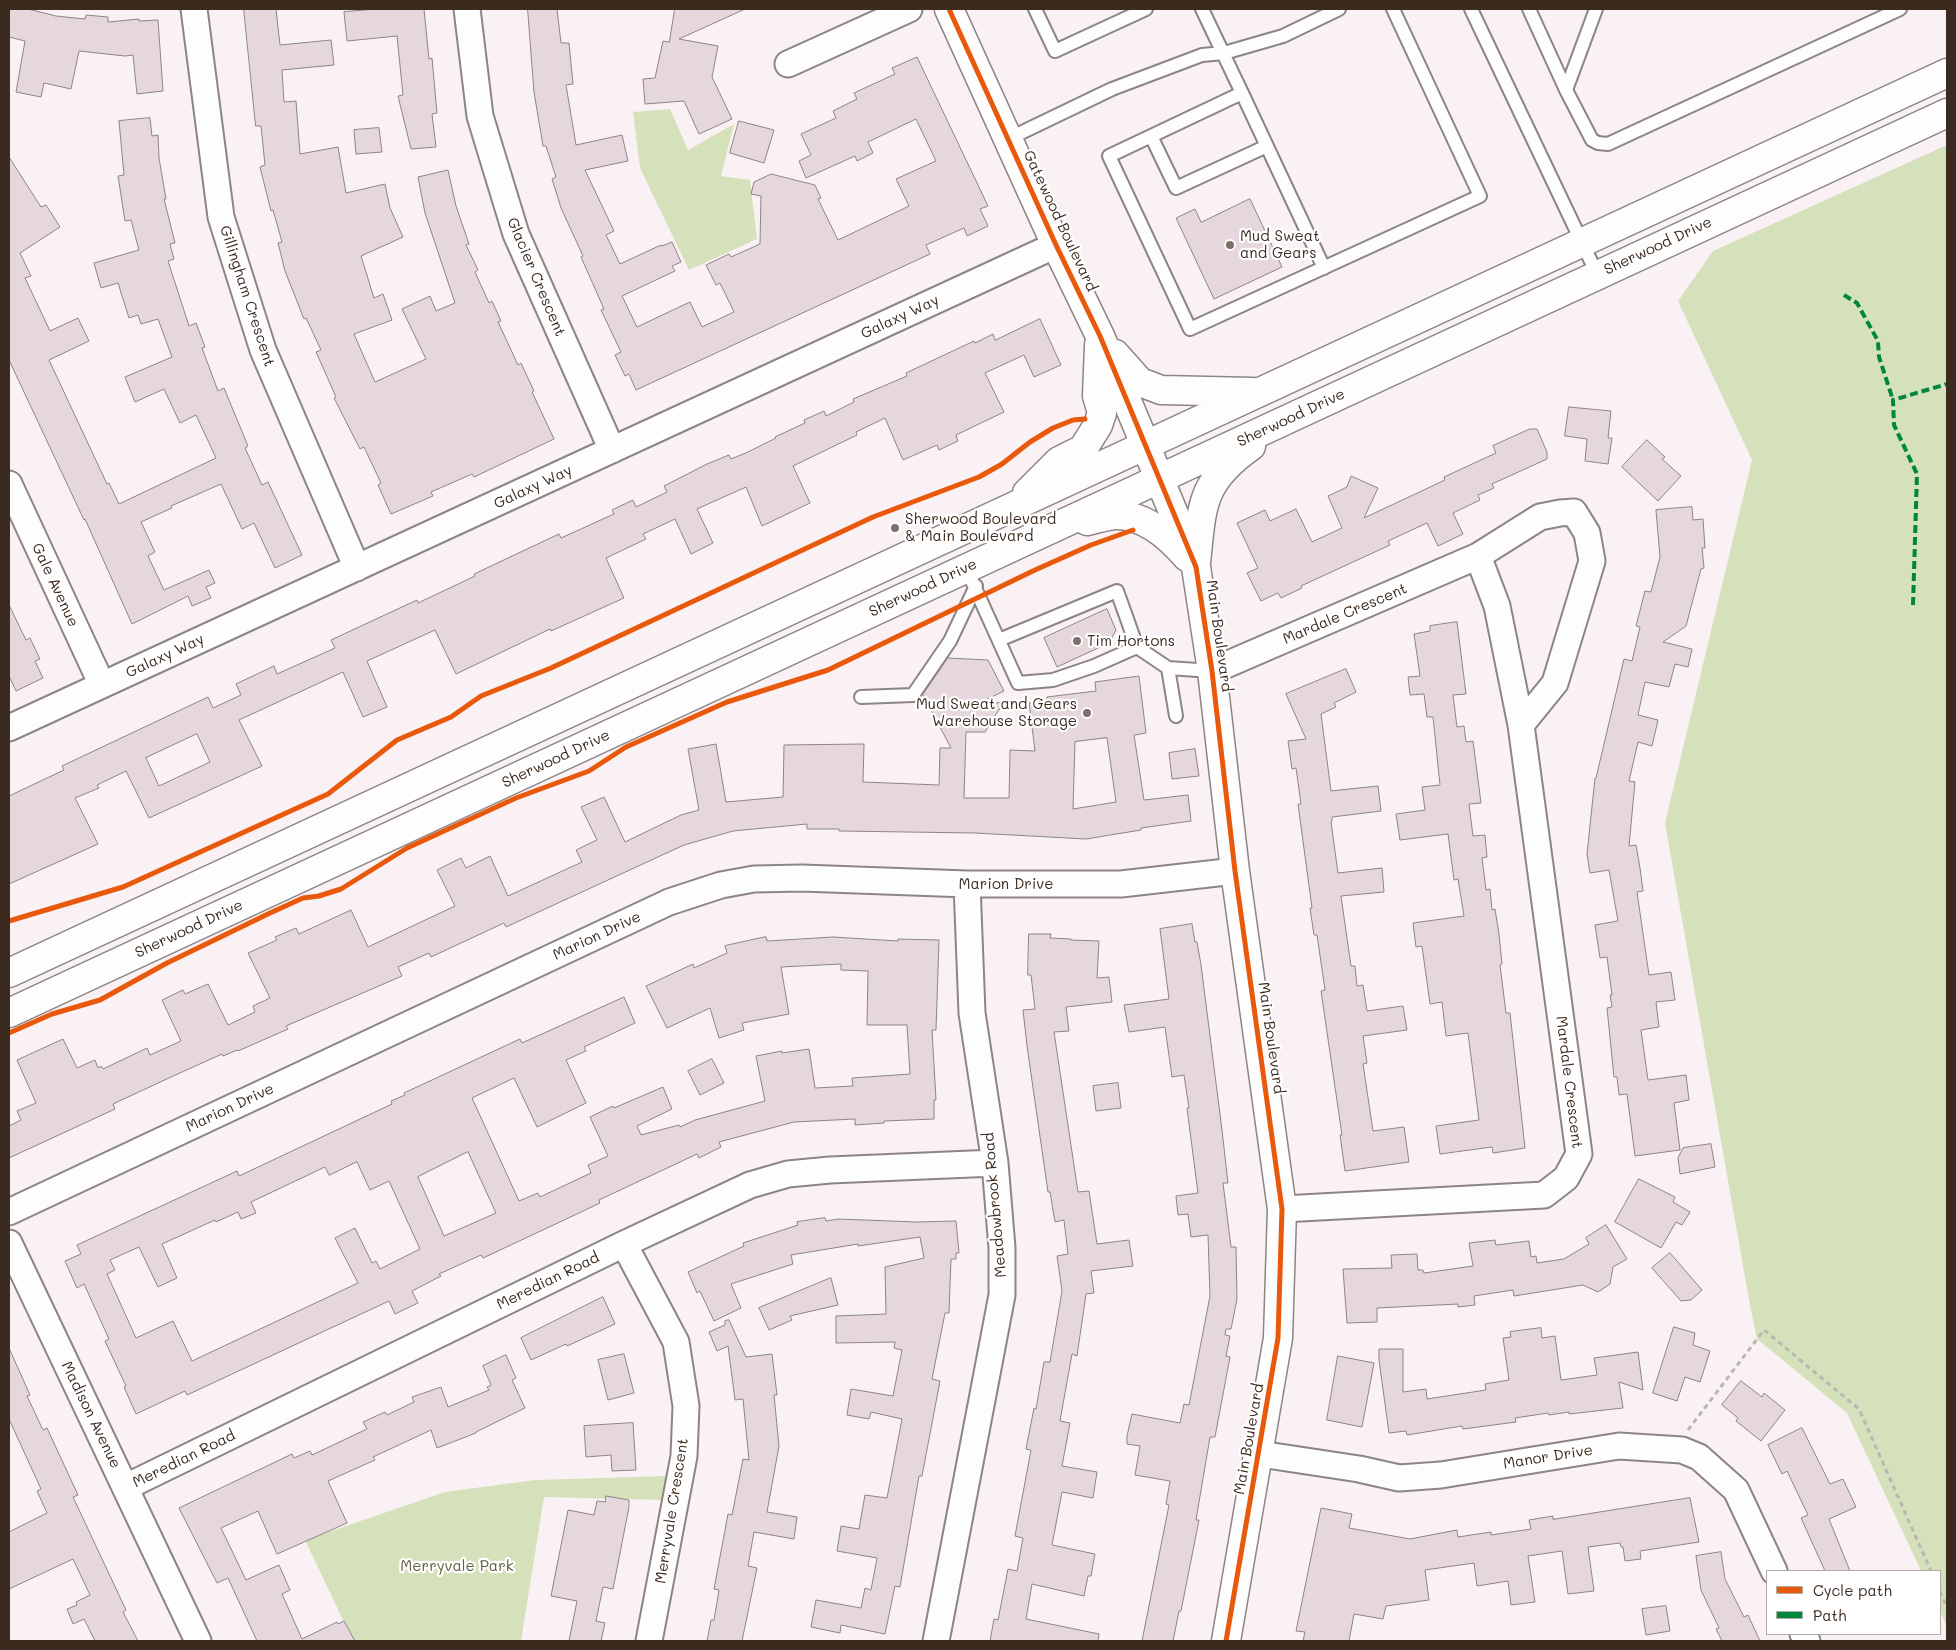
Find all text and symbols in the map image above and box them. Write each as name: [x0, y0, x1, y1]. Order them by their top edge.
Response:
street label: Gatewood Boulevard: [1019, 147, 1101, 295]
street label: Sherwood Drive: [1601, 213, 1715, 279]
street label: Glacier Crescent: [503, 215, 569, 339]
street label: Gillingham Crescent: [216, 223, 278, 369]
place label: Mud Sweat and Gears: [1240, 227, 1320, 262]
marker: Mud Sweat and Gears: [1224, 239, 1236, 251]
street label: Galaxy Way: [858, 291, 942, 343]
street label: Sherwood Drive: [1234, 385, 1348, 451]
street label: Galaxy Way: [491, 461, 575, 513]
place label: Sherwood Boulevard & Main Boulevard: [905, 510, 1056, 545]
marker: Sherwood Boulevard & Main Boulevard: [889, 522, 901, 534]
street label: Gale Avenue: [28, 540, 82, 630]
street label: Sherwood Drive: [866, 555, 980, 621]
street label: Main Boulevard: [1202, 579, 1236, 693]
street label: Mardale Crescent: [1280, 580, 1410, 648]
street label: Galaxy Way: [123, 630, 207, 682]
place label: Tim Hortons: [1087, 632, 1175, 650]
marker: Tim Hortons: [1071, 635, 1083, 647]
place label: Mud Sweat and Gears Warehouse Storage: [916, 695, 1077, 730]
marker: Mud Sweat and Gears Warehouse Storage: [1081, 707, 1093, 719]
street label: Sherwood Drive: [499, 726, 613, 792]
street label: Marion Drive: [958, 875, 1054, 893]
street label: Sherwood Drive: [132, 896, 246, 962]
street label: Marion Drive: [550, 908, 644, 964]
street label: Main Boulevard: [1254, 981, 1288, 1095]
street label: Mardale Crescent: [1552, 1015, 1586, 1149]
street label: Marion Drive: [183, 1080, 277, 1136]
street label: Meadowbrook Road: [980, 1132, 1010, 1278]
street label: Meredian Road: [494, 1248, 602, 1314]
street label: Madison Avenue: [57, 1359, 125, 1471]
street label: Main Boulevard: [1230, 1382, 1268, 1496]
street label: Meredian Road: [130, 1426, 238, 1492]
street label: Merryvale Crescent: [652, 1437, 692, 1585]
street label: Manor Drive: [1502, 1441, 1594, 1473]
park label: Merryvale Park: [400, 1557, 514, 1575]
legend: [1766, 1570, 1941, 1635]
text: Cycle path: [1813, 1580, 1892, 1600]
text: Path: [1813, 1605, 1847, 1625]

